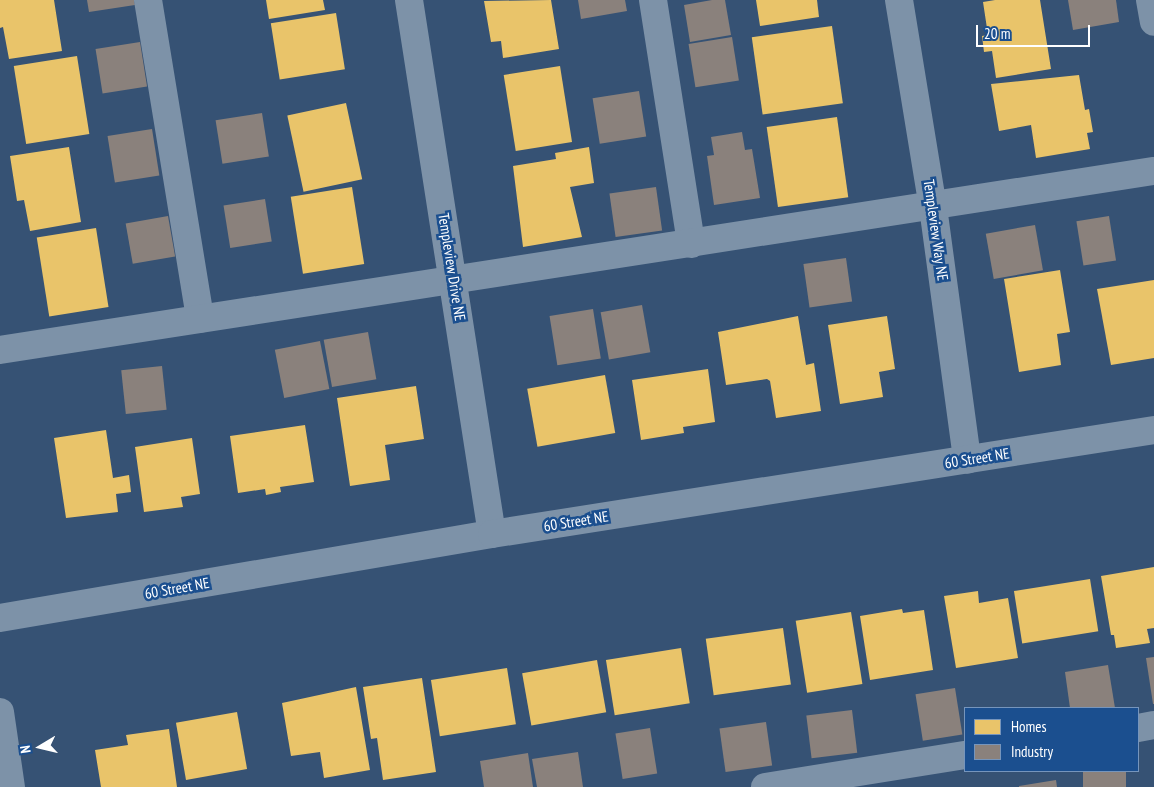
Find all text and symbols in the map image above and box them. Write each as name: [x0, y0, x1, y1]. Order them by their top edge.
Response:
scale bar: [979, 15, 1093, 47]
text: 20 m: [984, 24, 1010, 43]
street label: Templeview Way NE: [920, 178, 952, 282]
street label: Templeview Drive NE: [435, 212, 469, 322]
street label: 60 Street NE: [943, 444, 1011, 472]
street label: 60 Street NE: [542, 507, 610, 535]
street label: 60 Street NE: [143, 573, 211, 603]
legend: [964, 707, 1139, 772]
text: Homes: [1011, 717, 1047, 736]
north arrow: [15, 722, 65, 772]
text: Industry: [1011, 742, 1053, 761]
text: N: [16, 744, 35, 754]

